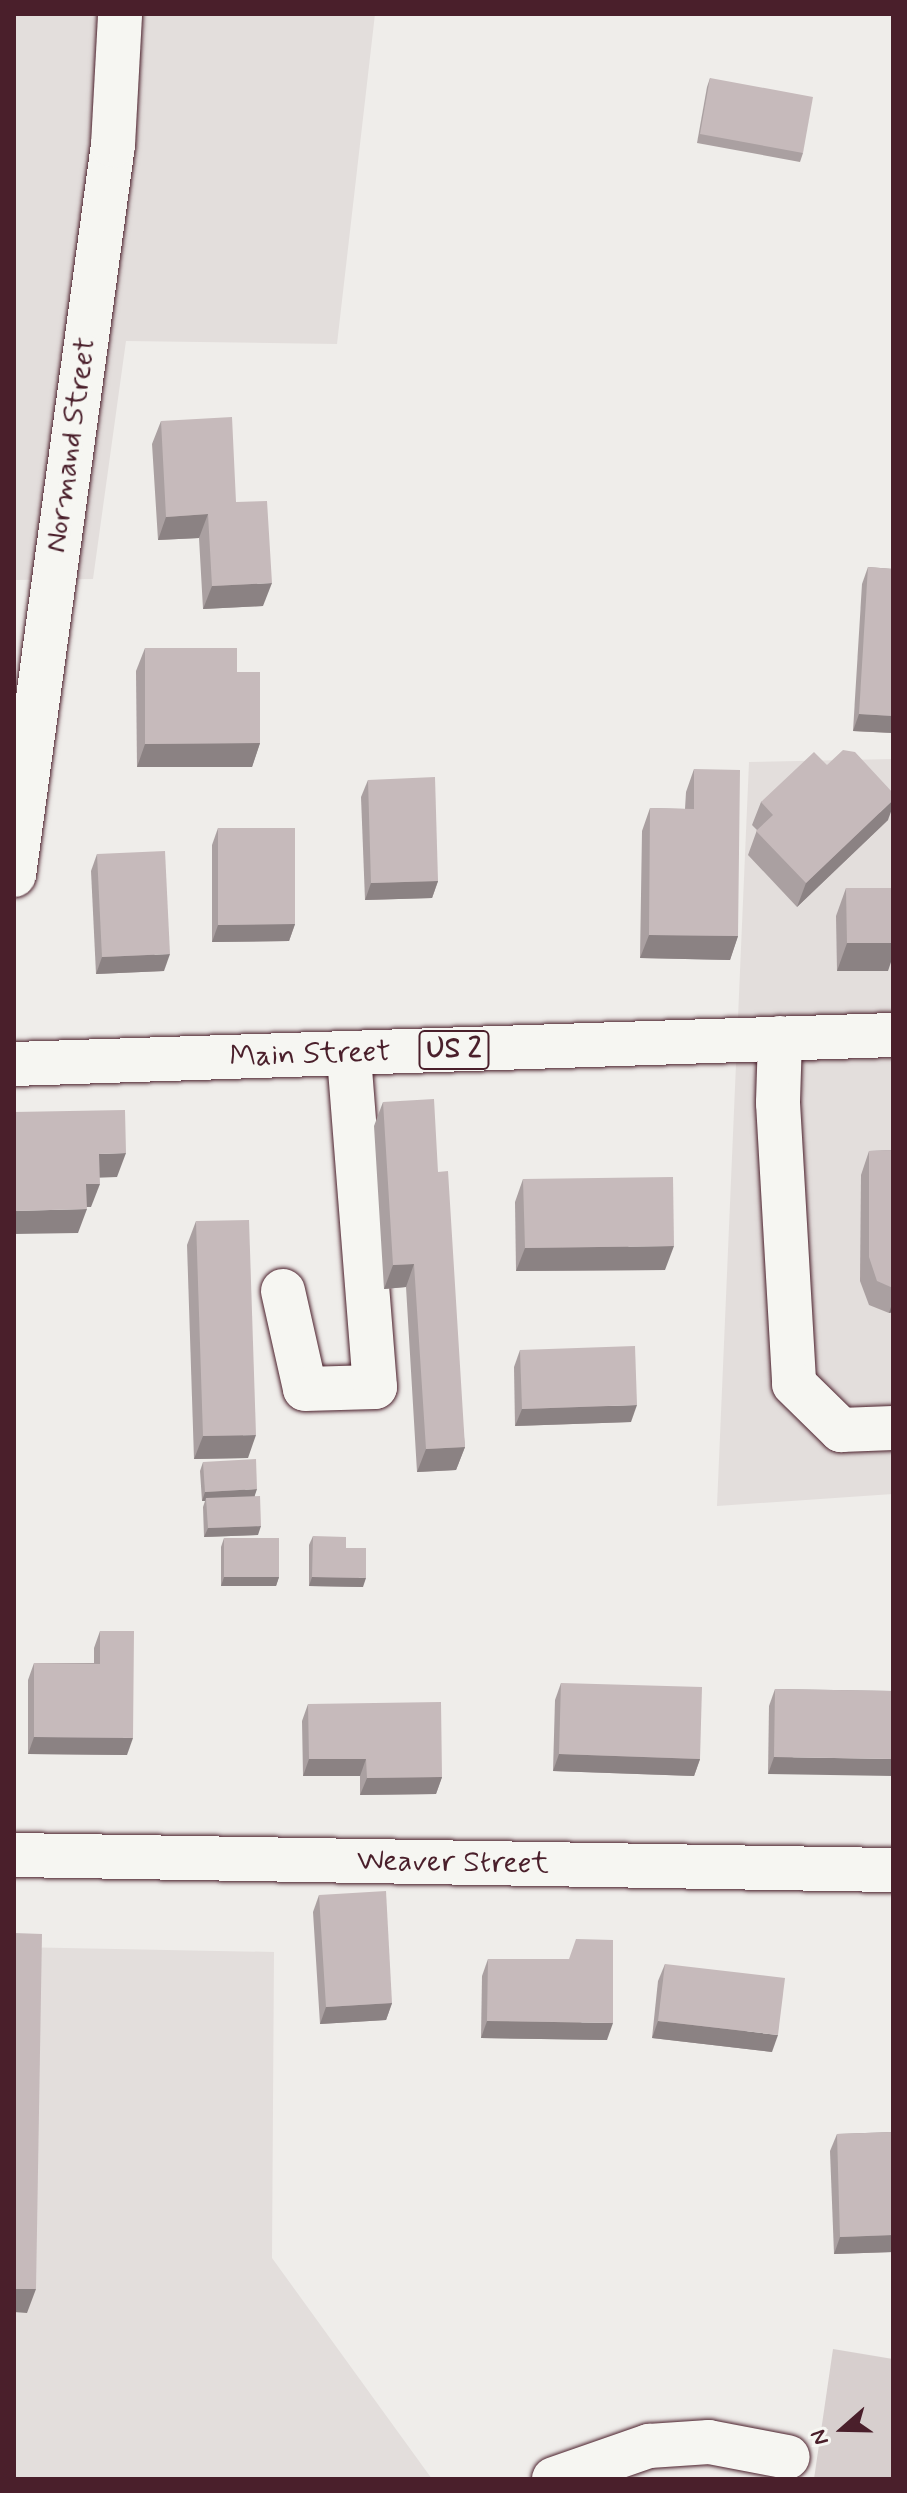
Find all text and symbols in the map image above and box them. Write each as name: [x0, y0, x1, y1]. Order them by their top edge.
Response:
street label: Normand Street: [38, 336, 104, 554]
road number: US 2: [418, 1026, 490, 1074]
street label: Main Street: [230, 1034, 390, 1076]
street label: Weaver Street: [357, 1843, 549, 1883]
north arrow: [803, 2389, 883, 2469]
text: N: [805, 2426, 836, 2449]

